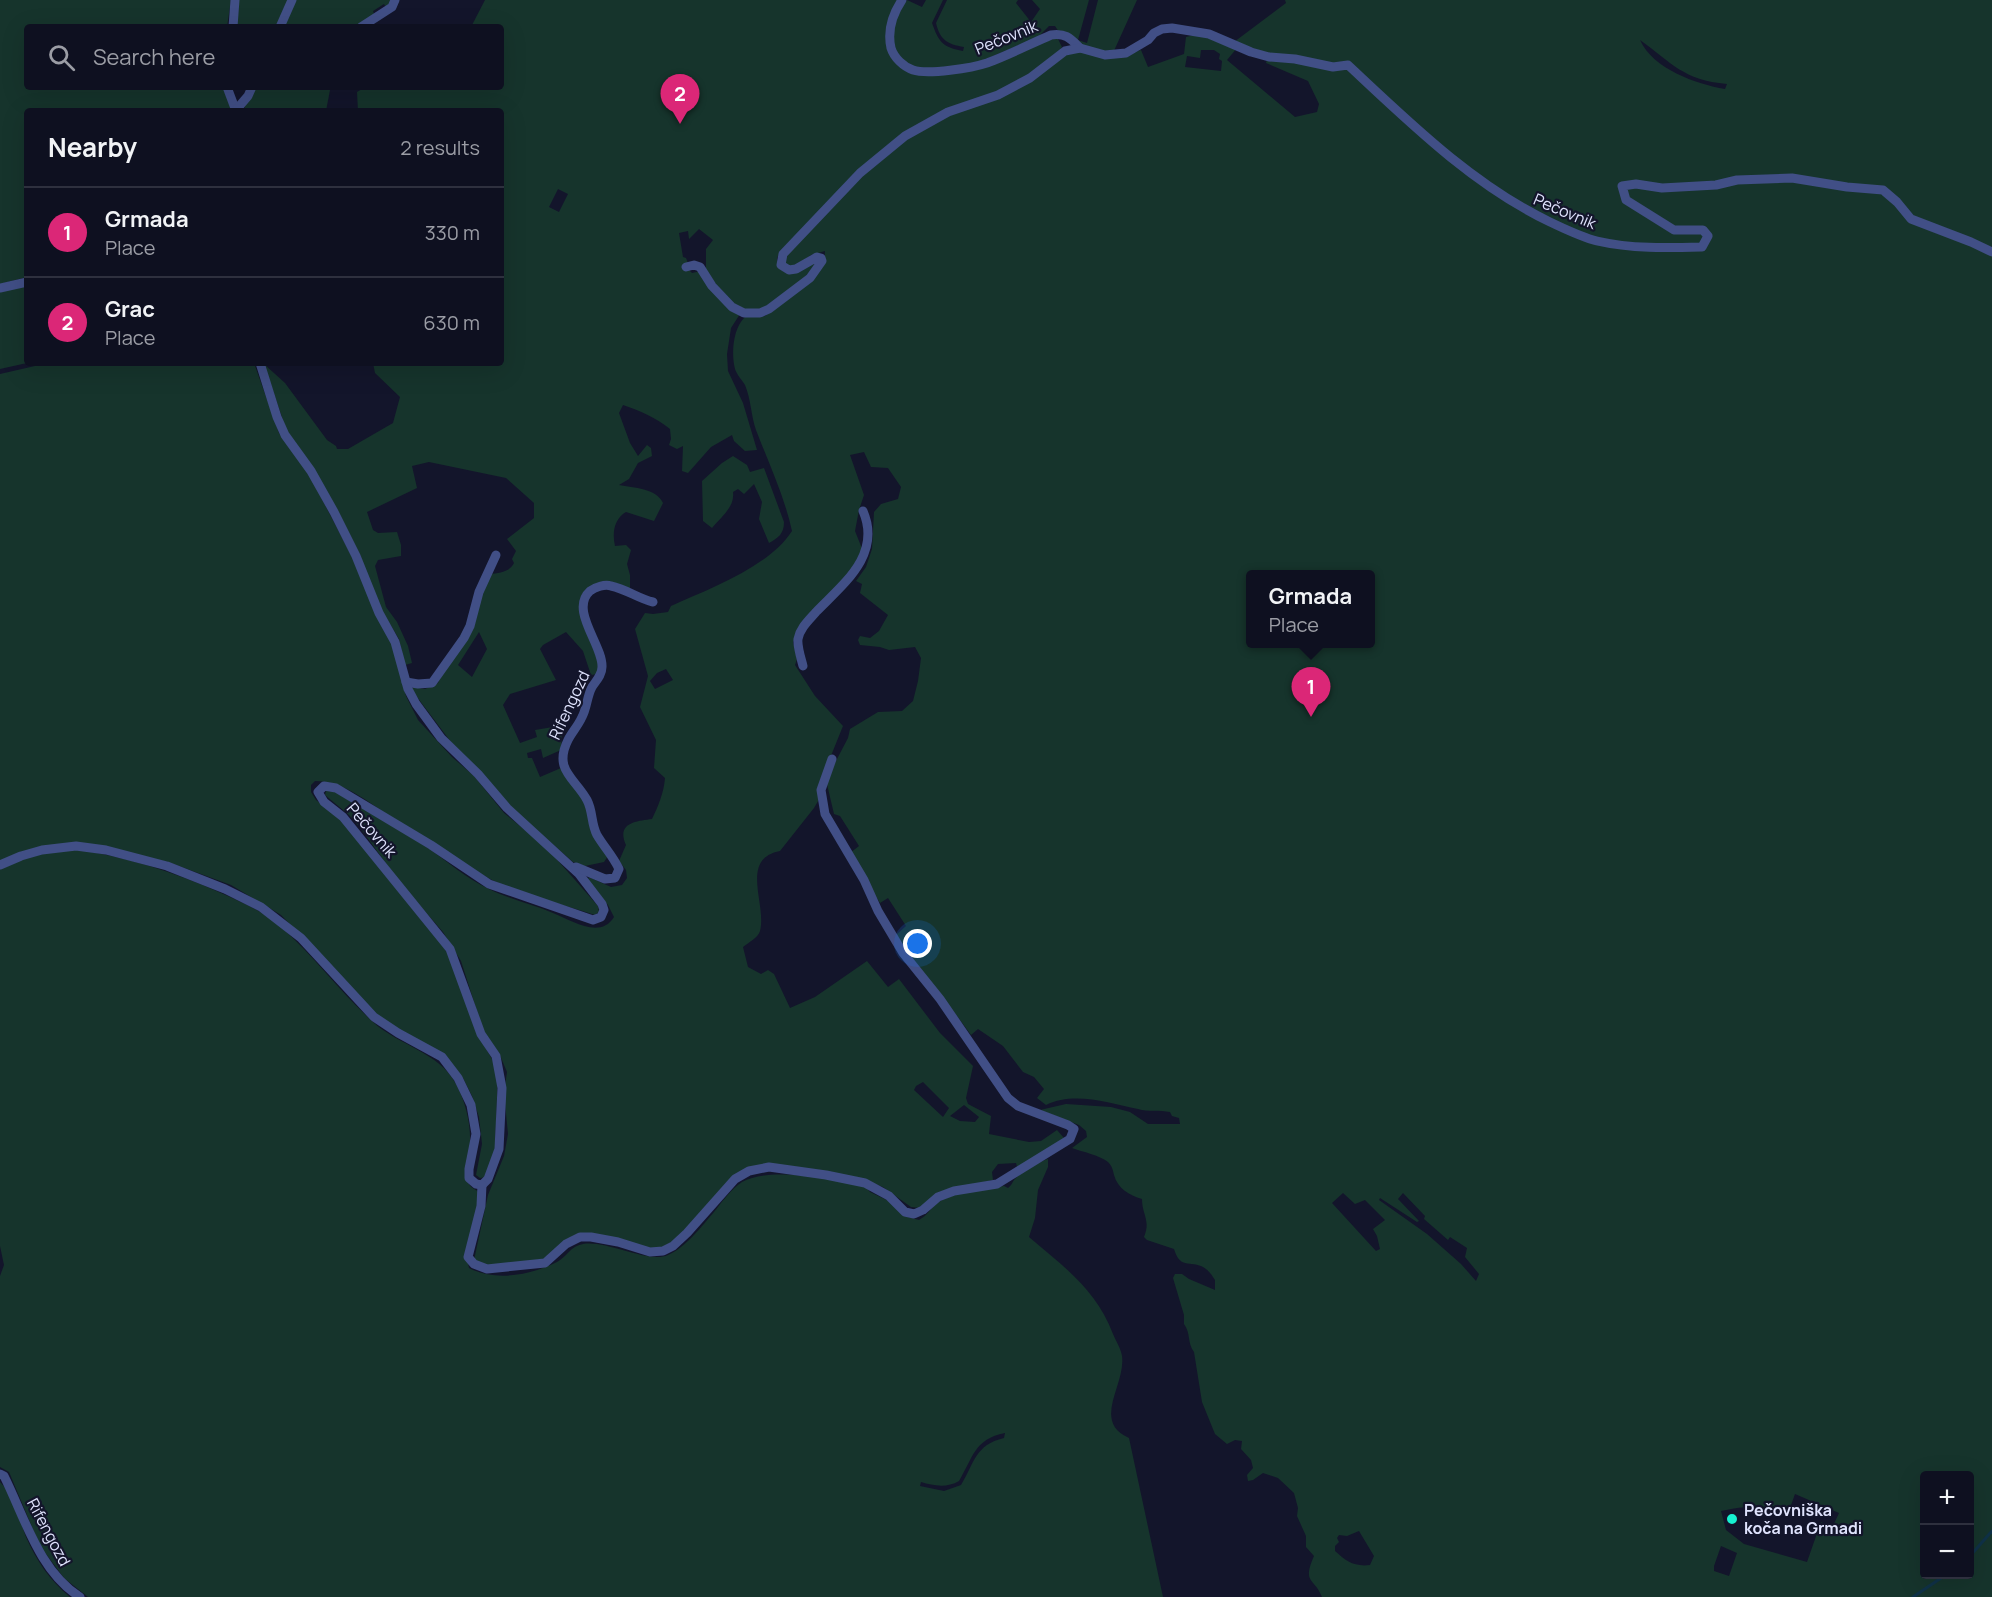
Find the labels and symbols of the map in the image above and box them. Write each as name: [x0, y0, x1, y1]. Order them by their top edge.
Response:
street label: Pečovnik: [971, 14, 1042, 60]
pin: 2: [660, 74, 700, 124]
street label: Pečovnik: [1530, 188, 1601, 234]
street label: Rifengozd: [543, 667, 595, 743]
pin: 1: [1292, 668, 1330, 717]
street label: Pečovnik: [342, 798, 403, 863]
your location: [903, 929, 932, 958]
street label: Rifengozd: [22, 1494, 76, 1570]
place label: Pečovniška koča na Grmadi: [1744, 1499, 1862, 1539]
marker: Pečovniška koča na Grmadi: [1725, 1512, 1739, 1526]

